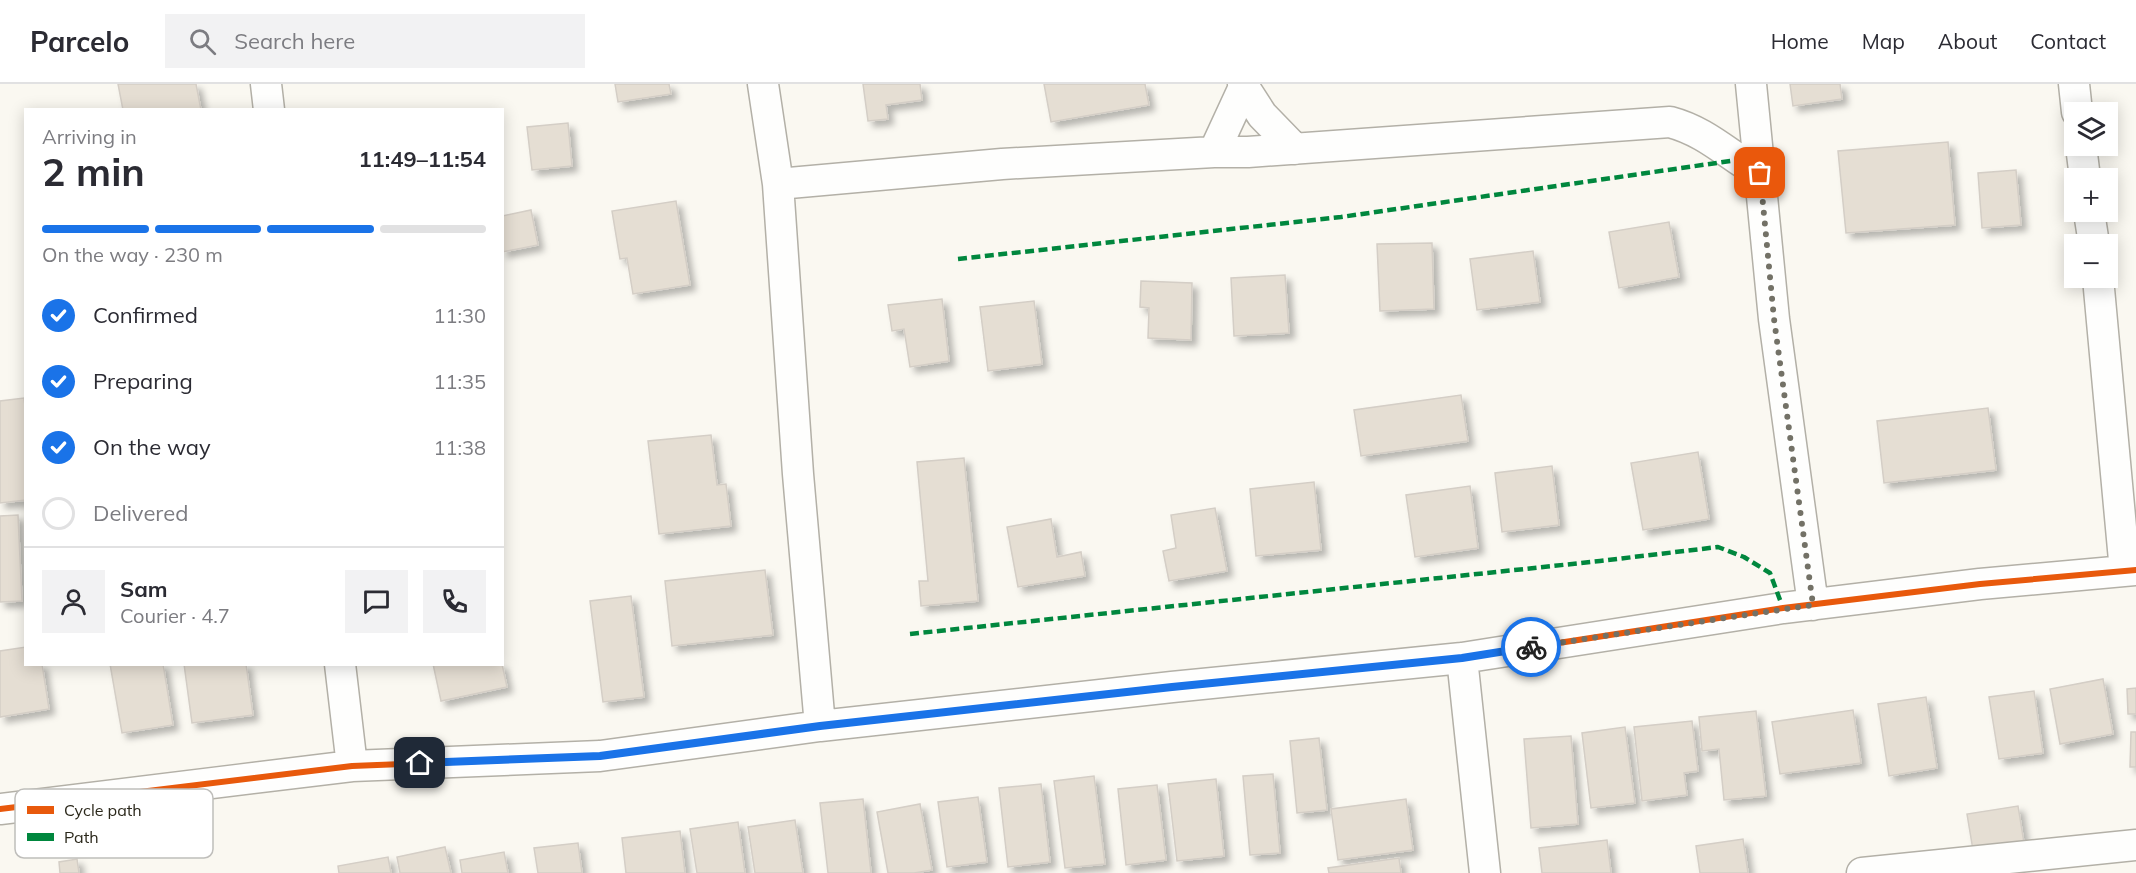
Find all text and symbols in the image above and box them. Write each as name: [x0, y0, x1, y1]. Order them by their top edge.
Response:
search box: [165, 14, 585, 68]
text: Parcelo: [30, 24, 129, 59]
icon: search: [186, 25, 219, 58]
text: Search here: [234, 27, 355, 55]
text: Home: [1771, 28, 1829, 54]
text: Map: [1862, 28, 1905, 54]
text: About: [1938, 28, 1997, 54]
text: Contact: [2030, 28, 2106, 54]
map controls: [2064, 102, 2118, 288]
button: layers: [2064, 102, 2118, 156]
text: Arriving in: [42, 124, 137, 149]
text: 11:49–11:54: [358, 145, 486, 173]
text: 2 min: [42, 147, 145, 196]
pin: [1734, 147, 1785, 198]
icon: bag: [1743, 156, 1776, 189]
button: +: [2064, 168, 2118, 222]
button: −: [2064, 234, 2118, 288]
text: On the way · 230 m: [42, 242, 223, 267]
icon: check: [42, 299, 75, 332]
text: Confirmed: [93, 301, 198, 329]
text: 11:30: [433, 303, 486, 328]
icon: check: [42, 365, 75, 398]
text: Preparing: [93, 367, 193, 395]
text: 11:35: [433, 369, 486, 394]
icon: check: [42, 431, 75, 464]
text: On the way: [93, 433, 211, 461]
text: 11:38: [433, 435, 486, 460]
text: Delivered: [93, 499, 188, 527]
button: person: [42, 570, 105, 633]
button: chat: [345, 570, 408, 633]
button: phone: [423, 570, 486, 633]
text: Sam: [120, 575, 168, 603]
text: Courier · 4.7: [120, 603, 230, 628]
courier: [1501, 617, 1561, 677]
icon: bike: [1515, 631, 1548, 664]
pin: [394, 737, 445, 788]
icon: home: [403, 746, 436, 779]
legend: [15, 789, 213, 858]
text: Cycle path: [64, 800, 142, 820]
text: Path: [64, 827, 99, 847]

